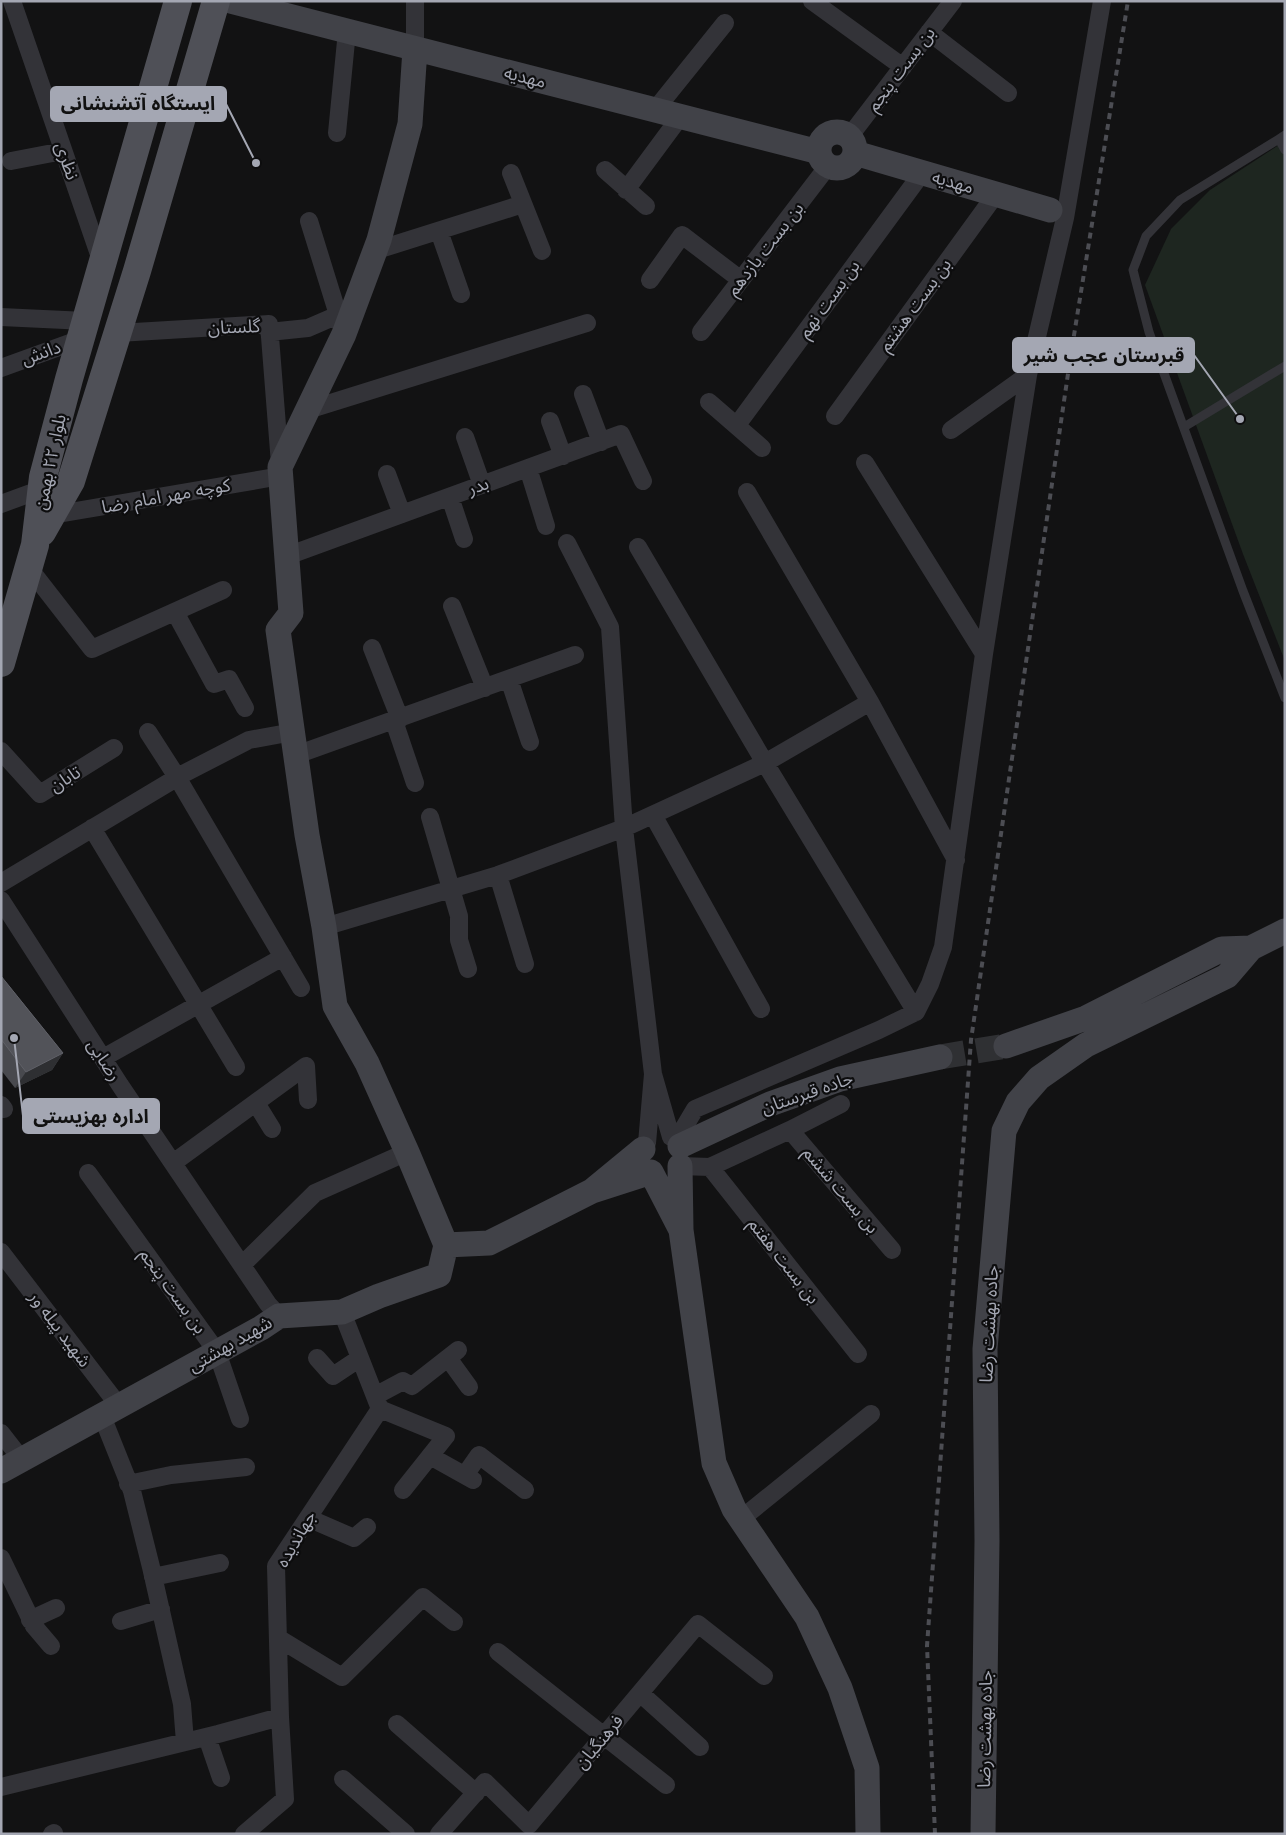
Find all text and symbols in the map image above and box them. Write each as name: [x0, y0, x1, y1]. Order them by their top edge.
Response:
street label: بن بست پنجم: [862, 22, 942, 117]
street label: مهدیه: [502, 61, 548, 93]
callout: ایستگاه آتشنشانی: [51, 87, 226, 121]
text: ایستگاه آتشنشانی: [61, 92, 215, 115]
street label: نظری: [50, 139, 84, 183]
street label: مهدیه: [930, 166, 976, 198]
street label: بن بست یازدهم: [722, 198, 810, 302]
street label: بن بست هشتم: [874, 254, 958, 357]
street label: بن بست نهم: [793, 256, 866, 344]
street label: گلستان: [207, 315, 261, 339]
street label: دانش: [18, 336, 64, 370]
callout: قبرستان عجب شیر: [1013, 338, 1194, 372]
text: قبرستان عجب شیر: [1023, 344, 1184, 367]
street label: بلوار ۲۲ بهمن: [29, 412, 71, 512]
street label: بدر: [463, 472, 492, 500]
street label: کوچه مهر امام رضا: [100, 474, 233, 521]
street label: تابان: [45, 761, 85, 797]
street label: رضایی: [82, 1035, 126, 1085]
street label: جاده قبرستان: [758, 1067, 856, 1119]
callout: اداره بهزیستی: [23, 1099, 159, 1133]
text: اداره بهزیستی: [33, 1105, 149, 1128]
street label: بن بست ششم: [797, 1142, 884, 1239]
street label: بن بست هفتم: [742, 1214, 824, 1310]
street label: بن بست پنجم: [133, 1244, 211, 1339]
street label: جاده بهشت رضا: [975, 1265, 1003, 1383]
street label: شهید پیله ور: [23, 1286, 96, 1372]
street label: شهید بهشتی: [184, 1311, 276, 1377]
street label: جهاندیده: [271, 1507, 321, 1571]
street label: جاده بهشت رضا: [973, 1670, 997, 1788]
street label: فرهنگیان: [570, 1710, 628, 1774]

